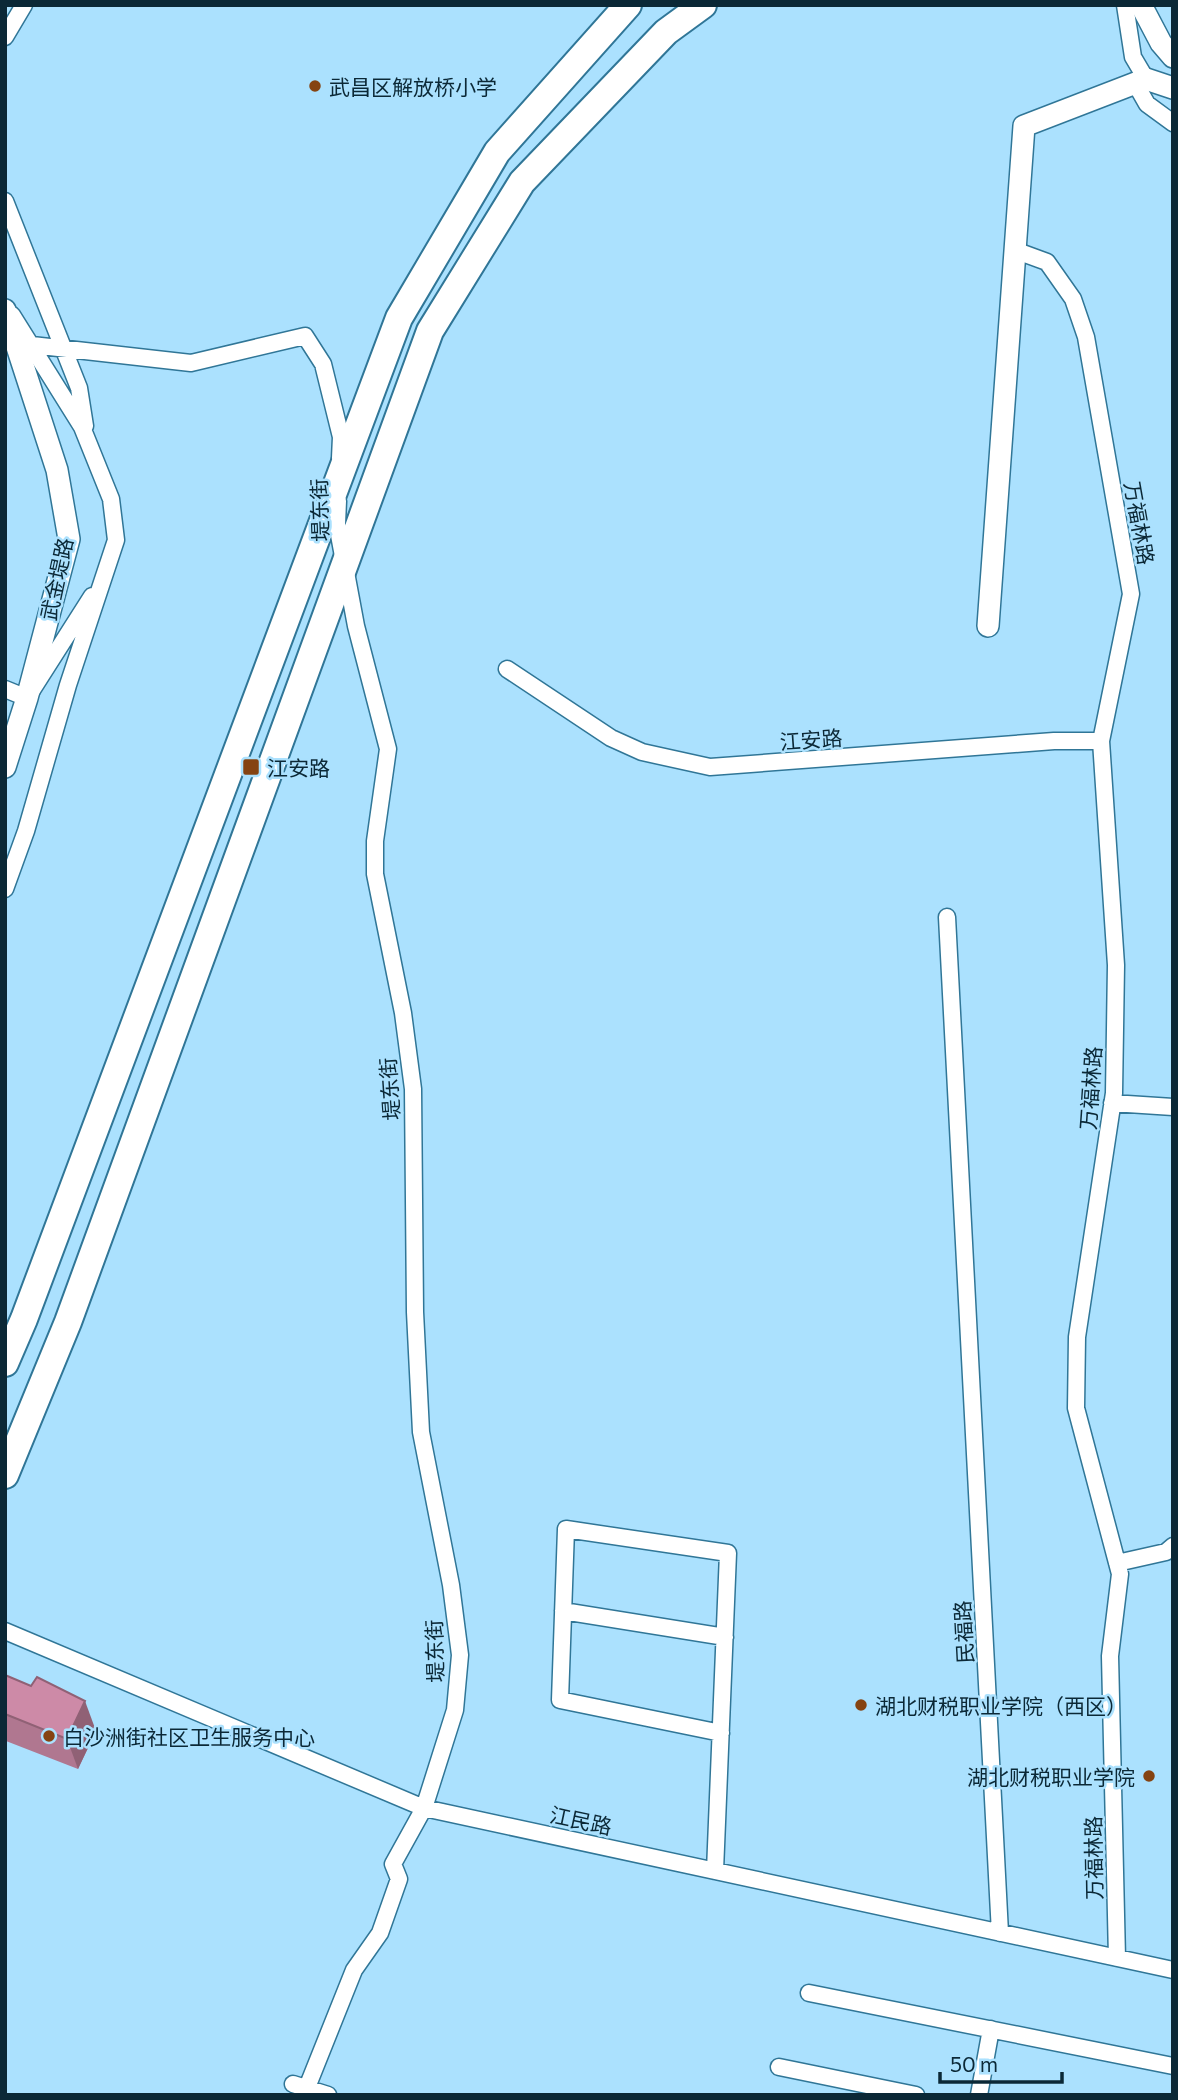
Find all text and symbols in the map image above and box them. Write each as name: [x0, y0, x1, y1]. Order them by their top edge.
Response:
place label: 武昌区解放桥小学: [329, 74, 497, 99]
marker: 武昌区解放桥小学: [307, 78, 323, 94]
street label: 堤东街: [305, 478, 333, 542]
street label: 万福林路: [1120, 479, 1160, 567]
street label: 武金堤路: [35, 535, 77, 623]
street label: 江安路: [779, 724, 843, 754]
place label: 江安路: [267, 755, 330, 780]
marker: 江安路: [241, 757, 261, 777]
street label: 万福林路: [1075, 1045, 1105, 1131]
street label: 堤东街: [374, 1057, 404, 1121]
street label: 民福路: [949, 1600, 977, 1664]
street label: 堤东街: [420, 1619, 448, 1683]
place label: 湖北财税职业学院（西区）: [875, 1693, 1127, 1718]
marker: 湖北财税职业学院（西区）: [853, 1697, 869, 1713]
place label: 白沙洲街社区卫生服务中心: [63, 1724, 315, 1749]
marker: 白沙洲街社区卫生服务中心: [41, 1728, 57, 1744]
place label: 湖北财税职业学院: [967, 1764, 1135, 1789]
marker: 湖北财税职业学院: [1141, 1768, 1157, 1784]
street label: 江民路: [548, 1801, 614, 1839]
street label: 万福林路: [1080, 1816, 1106, 1900]
scale bar: [940, 2040, 1062, 2084]
text: 50 m: [950, 2051, 998, 2076]

